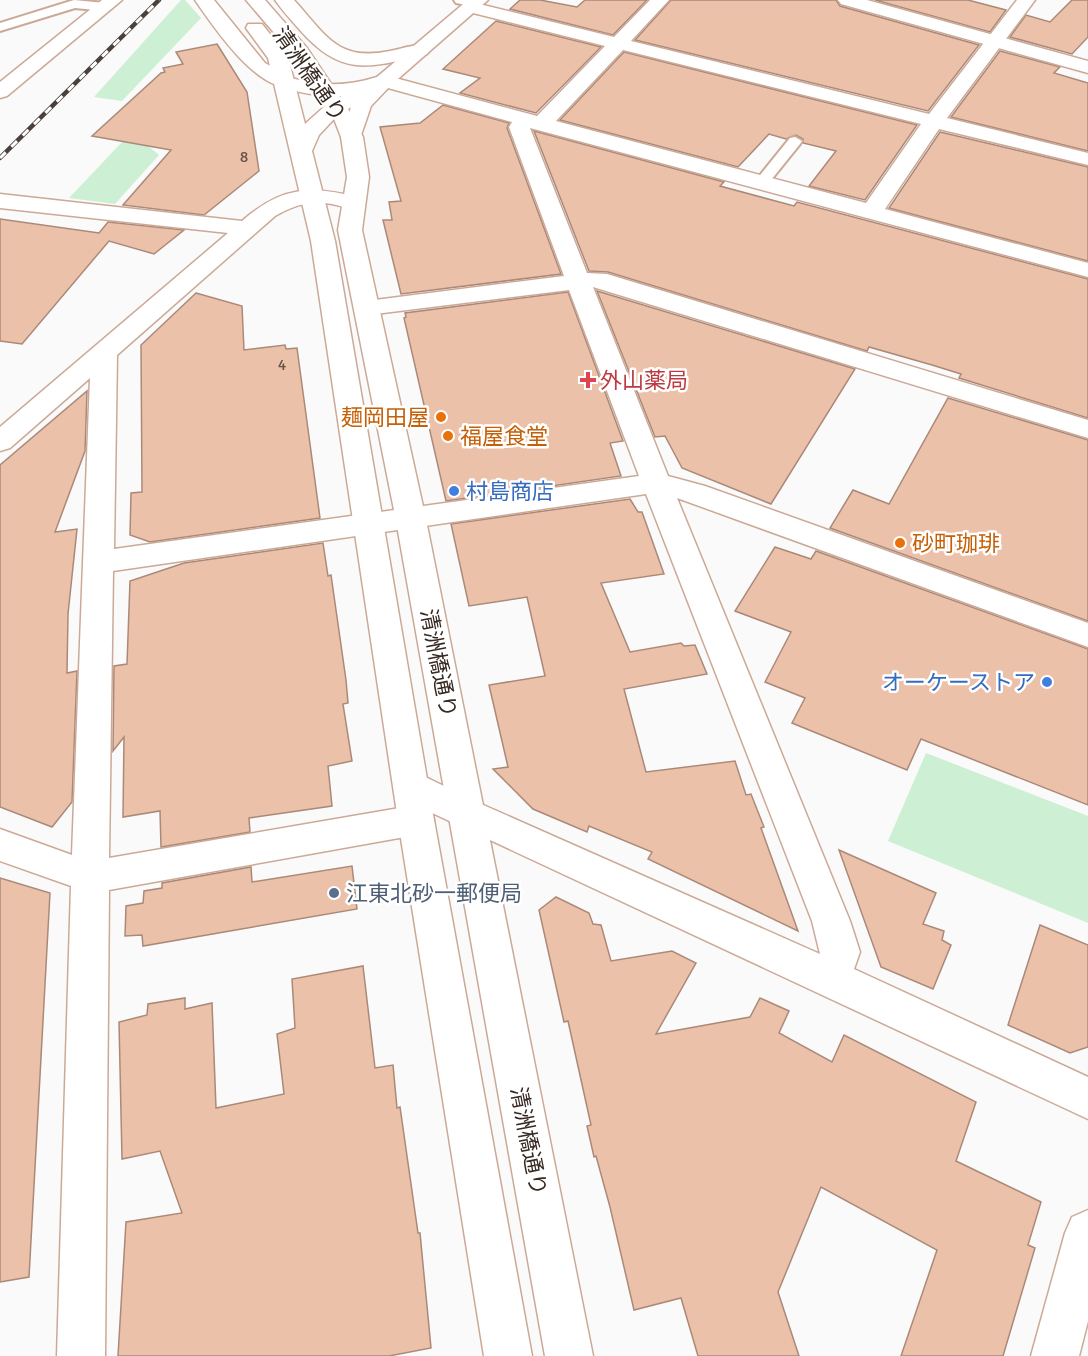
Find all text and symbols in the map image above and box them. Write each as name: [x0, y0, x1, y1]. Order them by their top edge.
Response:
street label: 清洲橋通り: [267, 21, 352, 127]
house number: 8: [240, 147, 248, 167]
house number: 4: [278, 355, 287, 375]
place label: 外山薬局: [600, 367, 688, 394]
marker: 外山薬局: [581, 373, 595, 387]
place label: 麺岡田屋: [341, 404, 429, 431]
marker: 麺岡田屋: [434, 410, 448, 424]
place label: 福屋食堂: [460, 423, 548, 450]
marker: 福屋食堂: [441, 429, 455, 443]
place label: 村島商店: [466, 478, 554, 505]
marker: 村島商店: [447, 484, 461, 498]
place label: 砂町珈琲: [912, 530, 1000, 557]
marker: 砂町珈琲: [893, 536, 907, 550]
street label: 清洲橋通り: [415, 607, 462, 720]
place label: オーケーストア: [882, 669, 1035, 696]
marker: オーケーストア: [1040, 675, 1054, 689]
place label: 江東北砂一郵便局: [346, 880, 522, 907]
marker: 江東北砂一郵便局: [327, 886, 341, 900]
street label: 清洲橋通り: [505, 1085, 552, 1198]

